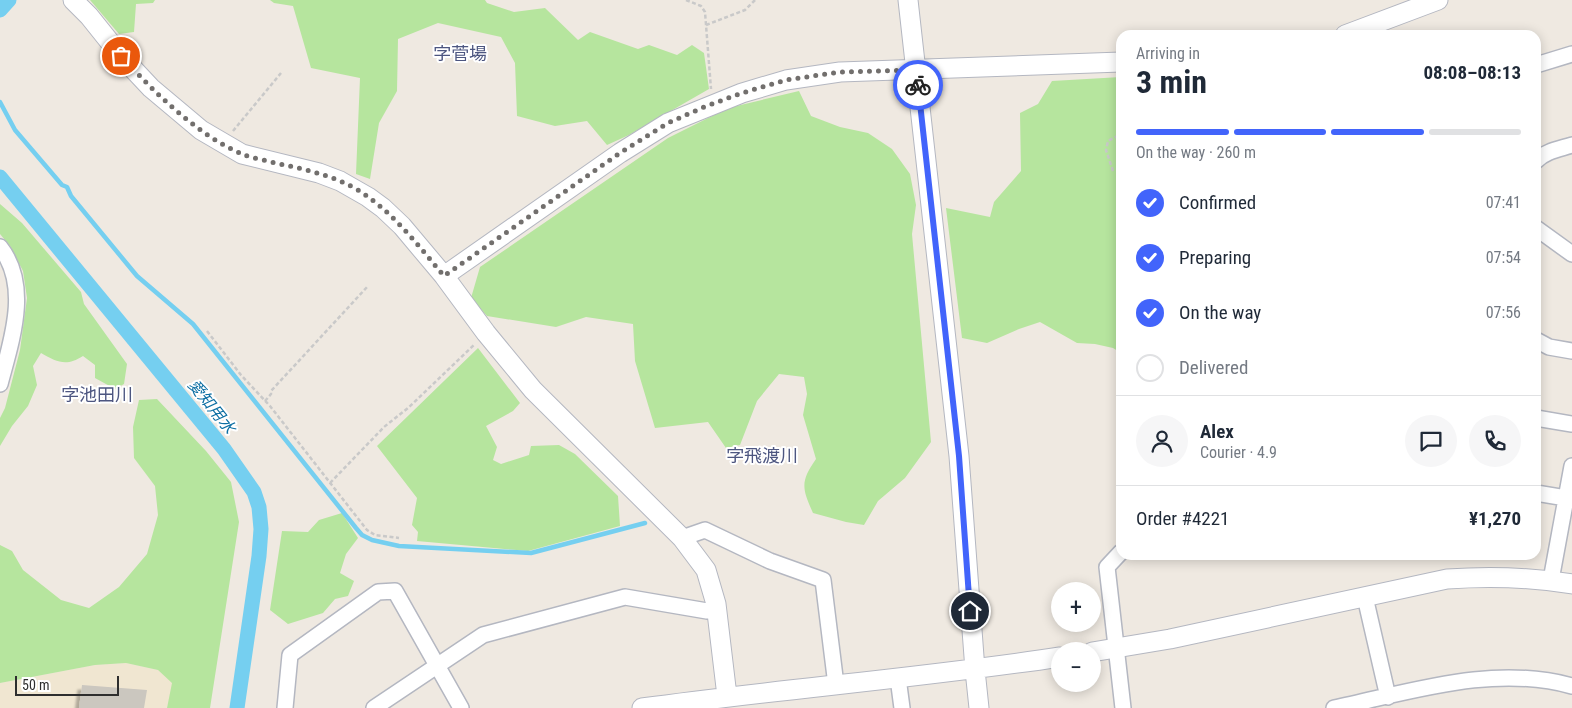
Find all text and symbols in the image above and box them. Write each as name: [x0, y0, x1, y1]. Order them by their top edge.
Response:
pin: [100, 35, 142, 77]
icon: bag: [107, 42, 135, 70]
district label: 字菅場: [433, 43, 487, 64]
text: Arriving in: [1136, 44, 1200, 63]
courier: [893, 60, 943, 110]
text: 08:08–08:13: [1423, 61, 1521, 84]
text: 3 min: [1136, 63, 1207, 101]
icon: bike: [904, 71, 932, 99]
text: On the way · 260 m: [1136, 143, 1256, 162]
icon: check: [1136, 189, 1164, 217]
text: Confirmed: [1179, 191, 1256, 214]
text: 07:41: [1486, 193, 1521, 212]
icon: check: [1136, 244, 1164, 272]
text: Preparing: [1179, 246, 1251, 269]
text: 07:54: [1486, 248, 1521, 267]
icon: check: [1136, 299, 1164, 327]
text: On the way: [1179, 301, 1261, 324]
text: 07:56: [1486, 303, 1521, 322]
text: Delivered: [1179, 356, 1248, 379]
water label: 愛知用水: [184, 375, 240, 439]
district label: 字池田川: [61, 384, 133, 405]
button: person: [1136, 415, 1188, 467]
button: chat: [1405, 415, 1457, 467]
button: phone: [1469, 415, 1521, 467]
text: Alex: [1200, 420, 1234, 443]
text: Courier · 4.9: [1200, 443, 1277, 462]
district label: 字飛渡川: [726, 445, 798, 466]
text: Order #4221: [1136, 507, 1229, 530]
text: ¥1,270: [1469, 507, 1521, 530]
map controls: [1051, 582, 1101, 692]
button: +: [1051, 582, 1101, 632]
pin: [949, 590, 991, 632]
icon: home: [956, 597, 984, 625]
button: −: [1051, 642, 1101, 692]
scale bar: [15, 673, 119, 696]
text: 50 m: [22, 677, 50, 693]

